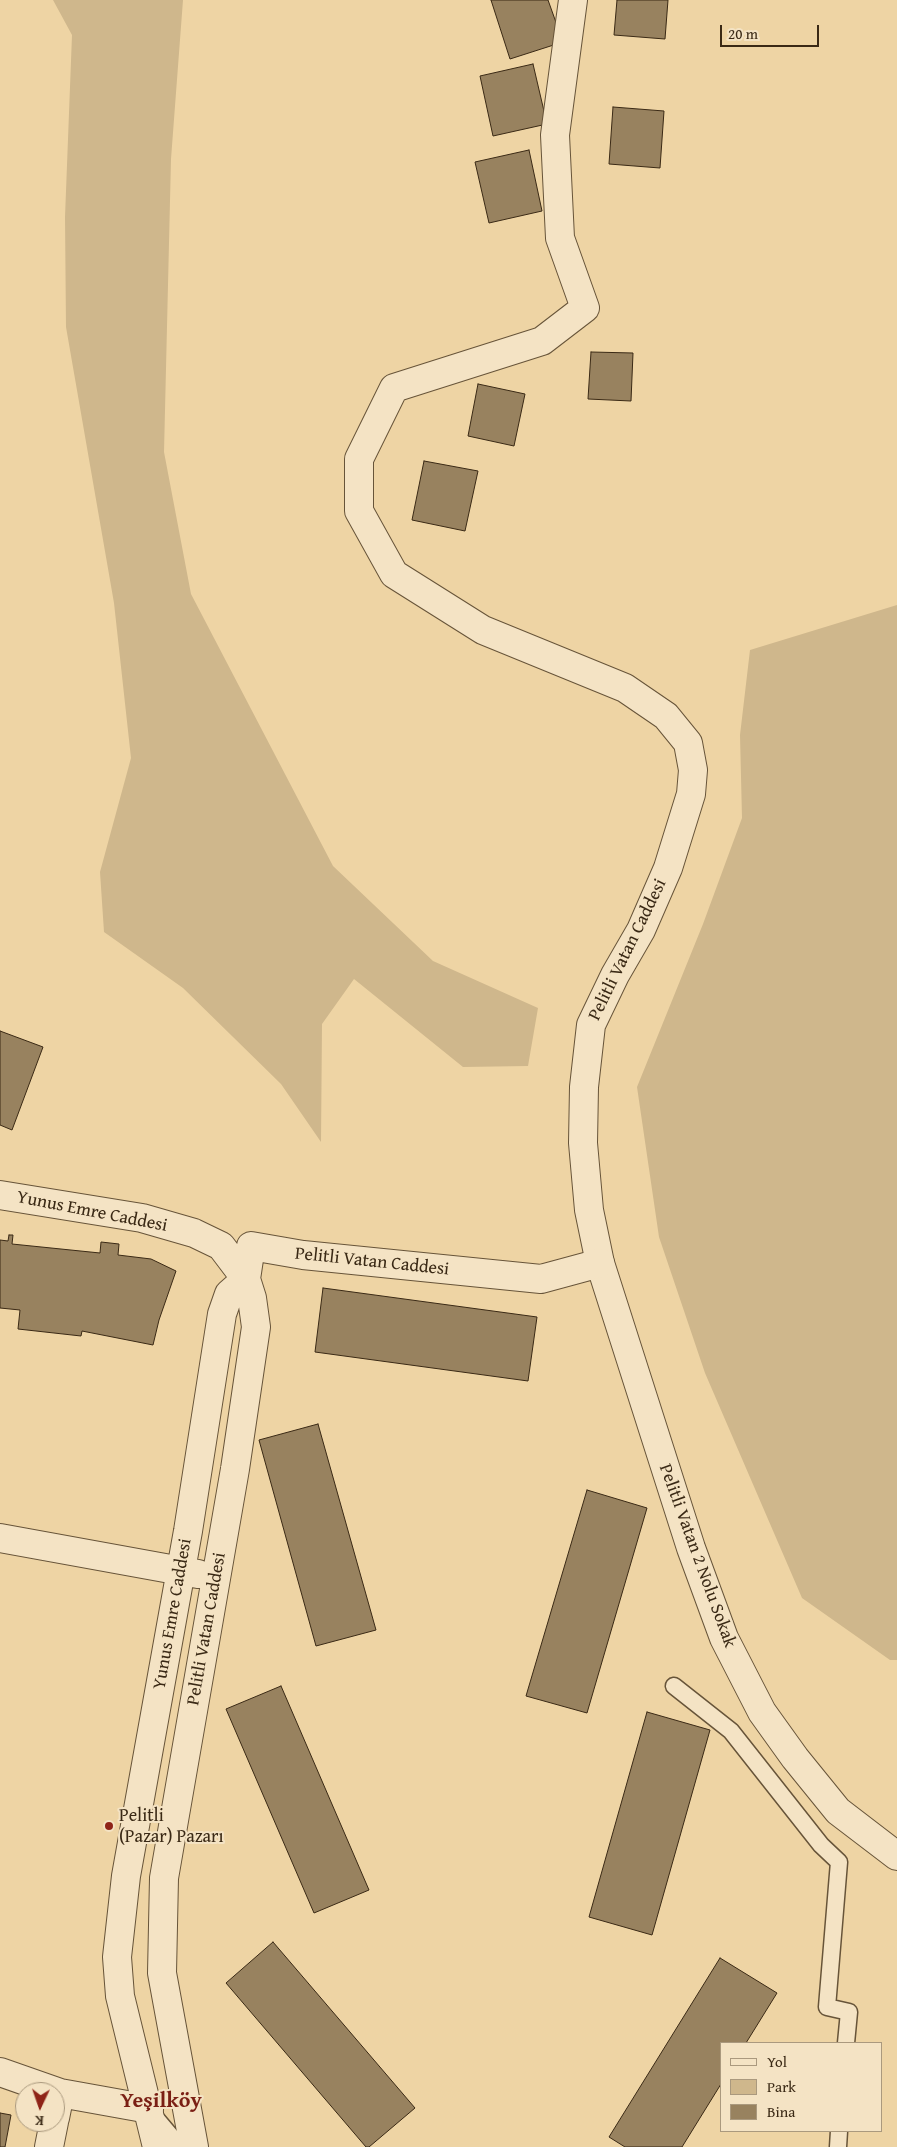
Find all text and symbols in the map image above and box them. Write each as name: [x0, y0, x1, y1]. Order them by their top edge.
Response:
scale bar: [722, 15, 821, 47]
text: 20 m: [728, 23, 758, 44]
street label: Pelitli Vatan Caddesi: [584, 876, 672, 1024]
street label: Yunus Emre Caddesi: [15, 1187, 169, 1237]
street label: Pelitli Vatan Caddesi: [294, 1243, 450, 1281]
street label: Pelitli Vatan 2 Nolu Sokak: [654, 1461, 740, 1651]
street label: Yunus Emre Caddesi: [149, 1537, 197, 1691]
street label: Pelitli Vatan Caddesi: [183, 1551, 231, 1707]
place label: Pelitli (Pazar) Pazarı: [119, 1805, 224, 1848]
marker: Pelitli (Pazar) Pazarı: [103, 1820, 115, 1832]
legend: [720, 2042, 882, 2132]
text: Yol: [767, 2051, 787, 2072]
text: Park: [767, 2076, 796, 2097]
north arrow: [15, 2082, 65, 2132]
district label: Yeşilköy: [120, 2088, 202, 2114]
text: Bina: [767, 2101, 795, 2122]
text: K: [34, 2111, 44, 2131]

